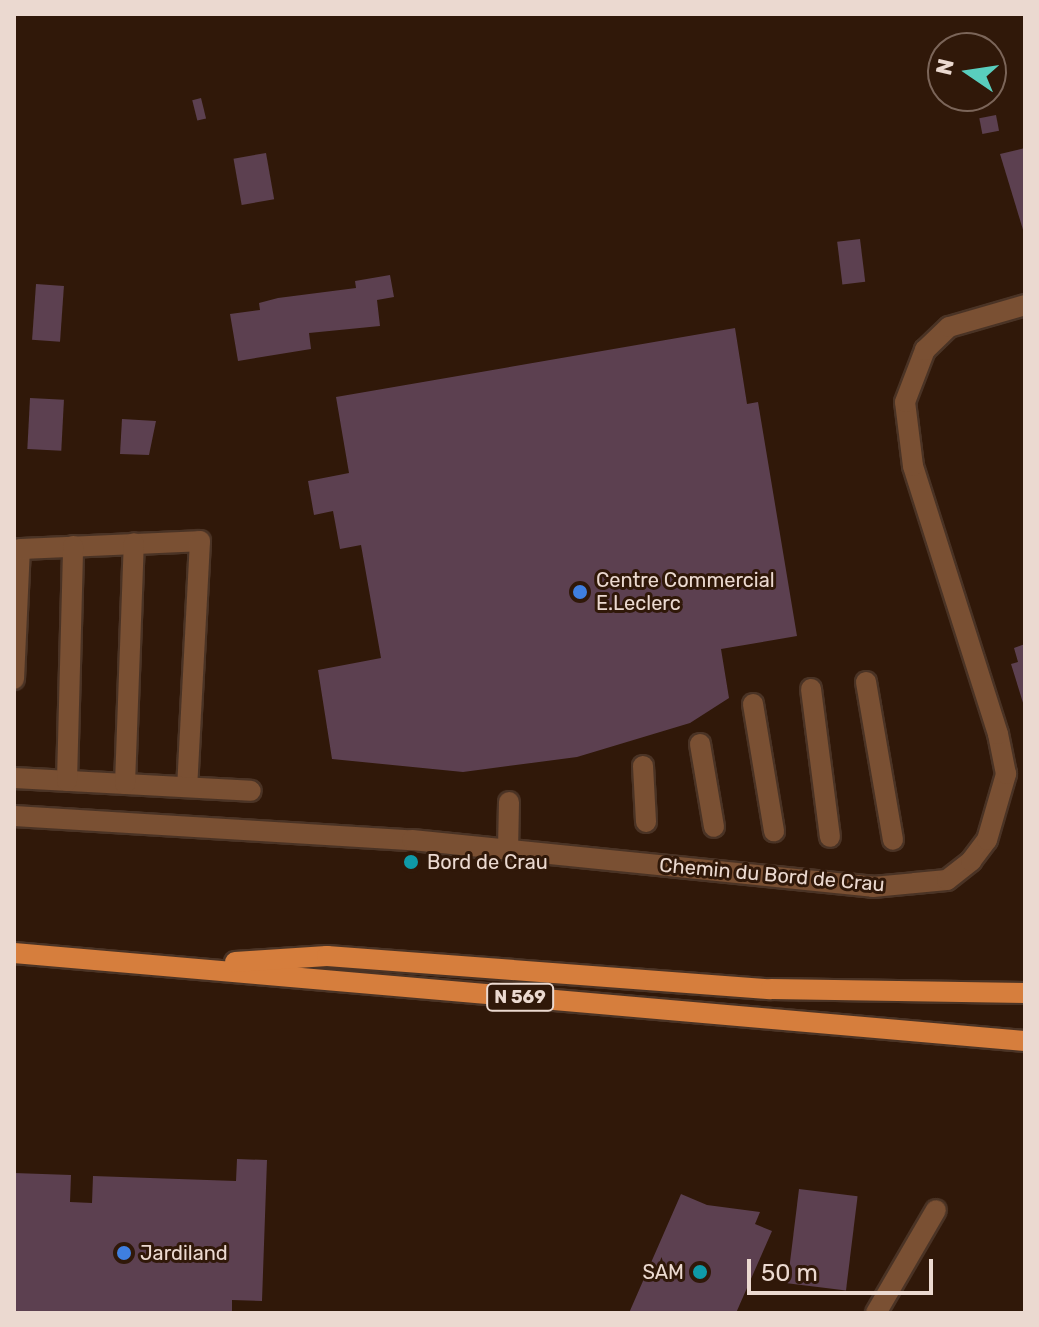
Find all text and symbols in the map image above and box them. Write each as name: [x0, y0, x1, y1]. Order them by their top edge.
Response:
north arrow: [927, 32, 1007, 112]
text: N: [930, 56, 960, 78]
place label: Centre Commercial E.Leclerc: [596, 568, 775, 615]
marker: Centre Commercial E.Leclerc: [571, 583, 589, 601]
place label: Bord de Crau: [427, 850, 548, 874]
marker: Bord de Crau: [402, 853, 420, 871]
street label: Chemin du Bord de Crau: [658, 853, 886, 897]
road number: N 569: [486, 983, 554, 1011]
place label: Jardiland: [140, 1241, 228, 1265]
scale bar: [751, 1243, 937, 1293]
marker: Jardiland: [115, 1244, 133, 1262]
text: 50 m: [761, 1259, 818, 1287]
place label: SAM: [642, 1260, 684, 1284]
marker: SAM: [691, 1263, 709, 1281]

